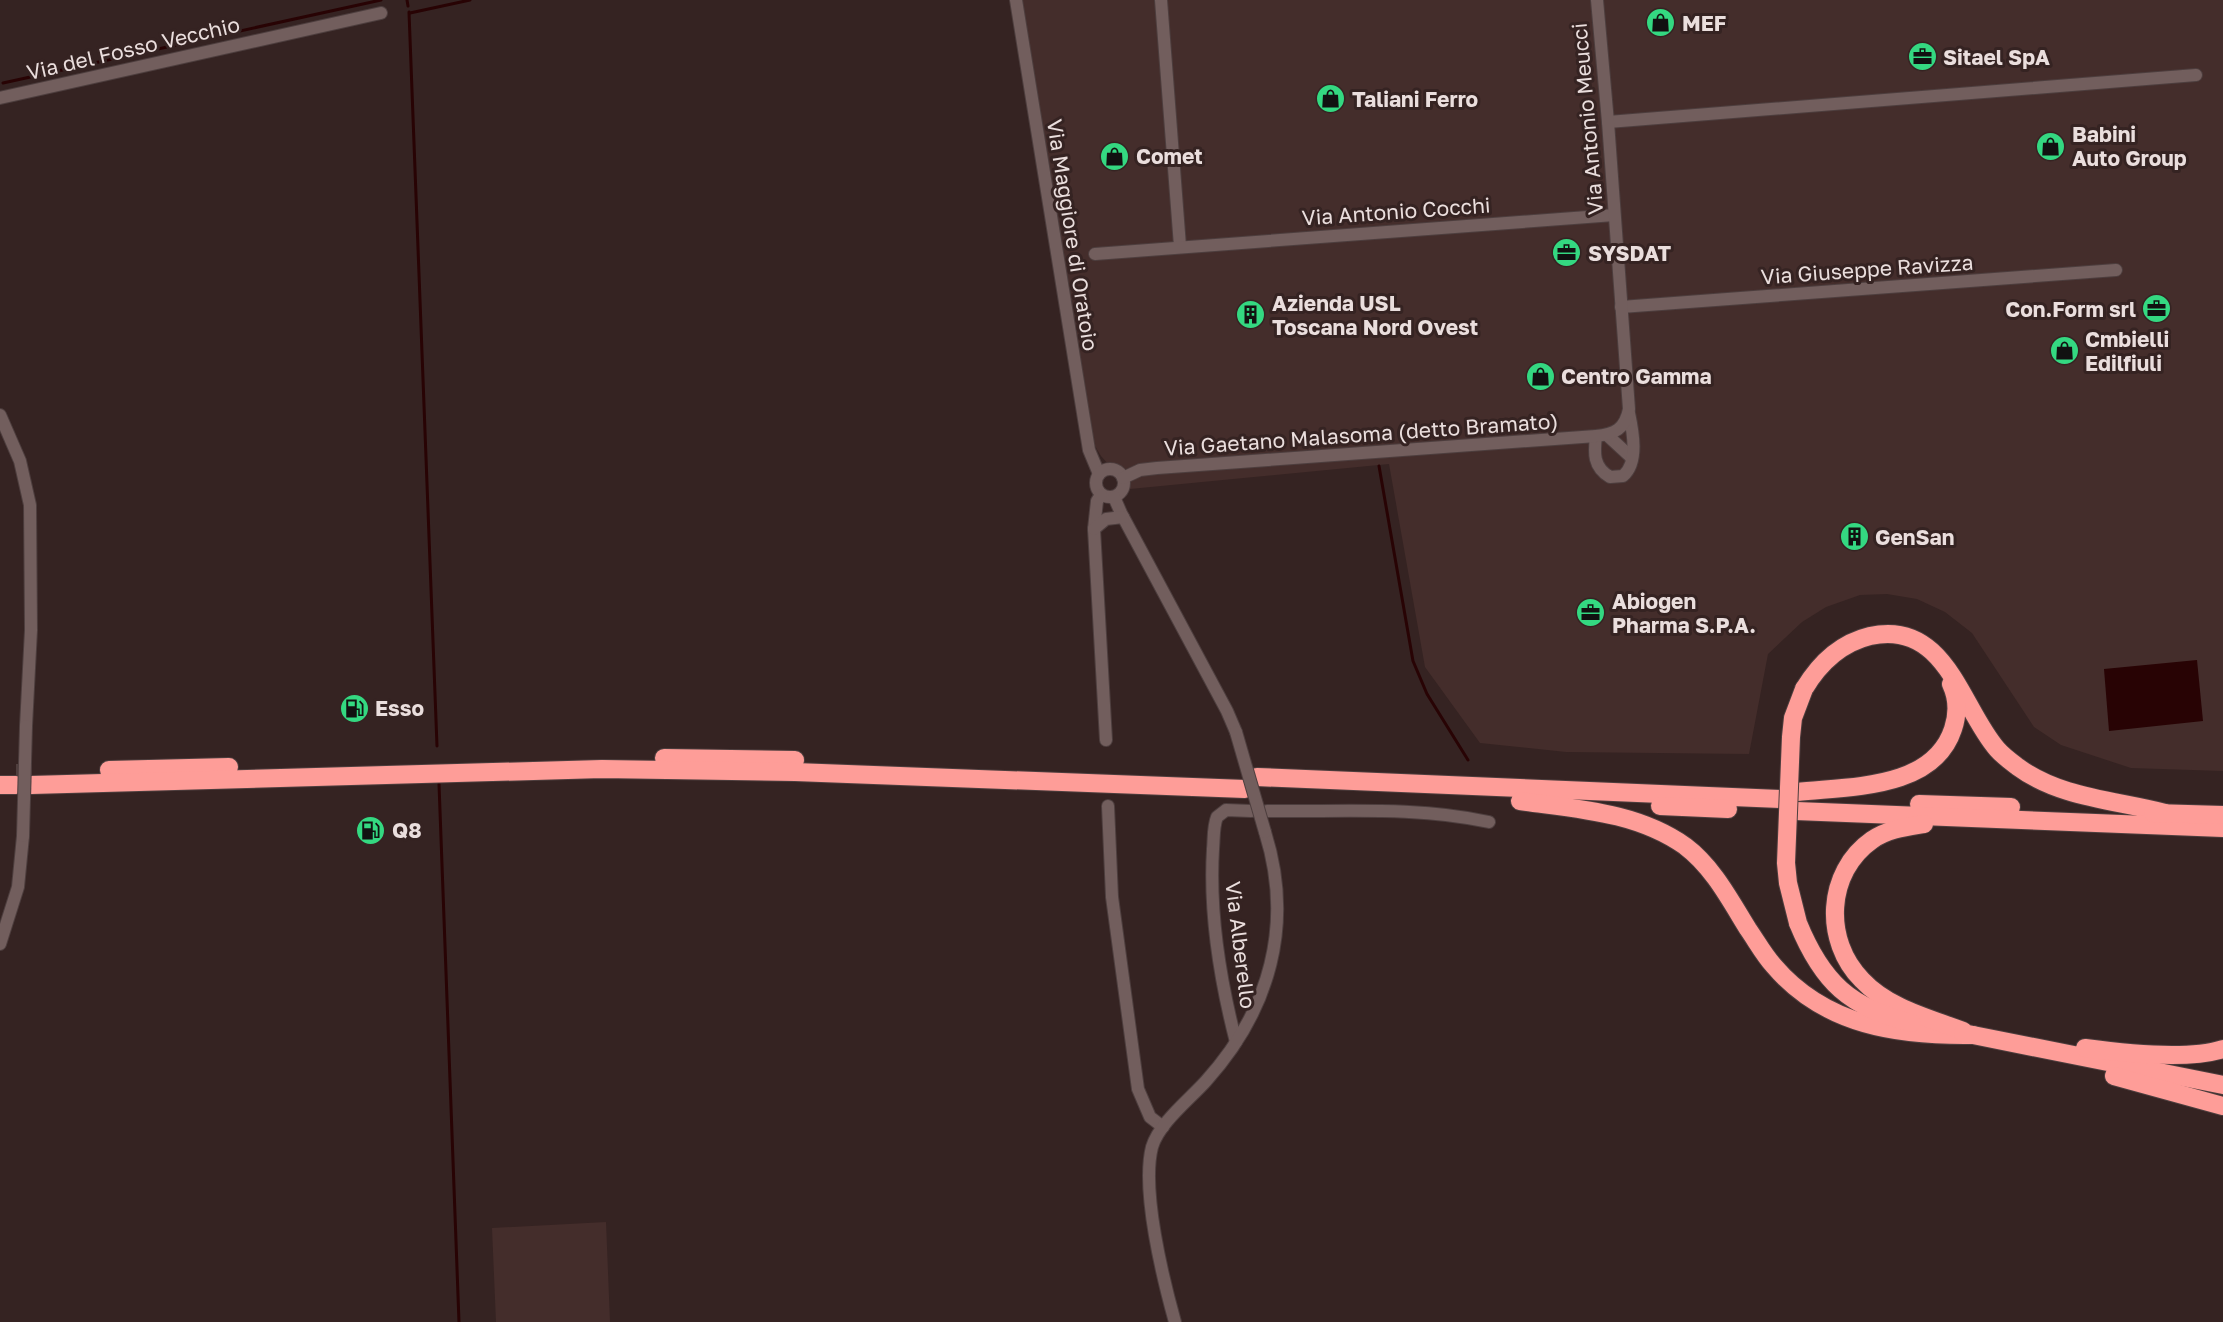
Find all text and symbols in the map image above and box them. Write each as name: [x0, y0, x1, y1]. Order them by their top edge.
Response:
shop icon: MEF: [1645, 7, 1677, 39]
place label: MEF: [1682, 10, 1726, 36]
street label: Via del Fosso Vecchio: [24, 11, 242, 85]
street label: Via Antonio Meucci: [1566, 22, 1608, 216]
office icon: Sitael SpA: [1906, 41, 1938, 73]
place label: Sitael SpA: [1943, 44, 2050, 70]
shop icon: Taliani Ferro: [1315, 83, 1347, 115]
place label: Taliani Ferro: [1352, 86, 1478, 112]
street label: Via Maggiore di Oratoio: [1042, 117, 1104, 353]
place label: Babini Auto Group: [2072, 121, 2187, 171]
shop icon: Babini Auto Group: [2035, 130, 2067, 162]
shop icon: Comet: [1099, 140, 1131, 172]
place label: Comet: [1136, 143, 1203, 169]
street label: Via Antonio Cocchi: [1301, 191, 1491, 231]
office icon: SYSDAT: [1551, 237, 1583, 269]
place label: SYSDAT: [1588, 240, 1672, 266]
street label: Via Giuseppe Ravizza: [1760, 249, 1974, 289]
place label: Azienda USL Toscana Nord Ovest: [1272, 290, 1478, 340]
office icon: Con.Form srl: [2141, 293, 2173, 325]
place label: Con.Form srl: [2005, 296, 2136, 322]
building icon: Azienda USL Toscana Nord Ovest: [1235, 299, 1267, 331]
place label: Cmbielli Edilfiuli: [2085, 326, 2169, 376]
shop icon: Cmbielli Edilfiuli: [2048, 335, 2080, 367]
shop icon: Centro Gamma: [1524, 360, 1556, 392]
place label: Centro Gamma: [1561, 363, 1712, 389]
street label: Via Gaetano Malasoma (detto Bramato): [1163, 407, 1559, 461]
building icon: GenSan: [1838, 521, 1870, 553]
place label: GenSan: [1875, 524, 1955, 550]
place label: Abiogen Pharma S.P.A.: [1612, 588, 1756, 638]
office icon: Abiogen Pharma S.P.A.: [1575, 597, 1607, 629]
fuel station icon: Esso: [338, 692, 370, 724]
place label: Esso: [375, 695, 424, 721]
fuel station icon: Q8: [355, 814, 387, 846]
place label: Q8: [392, 817, 422, 843]
street label: Via Alberello: [1220, 880, 1262, 1010]

